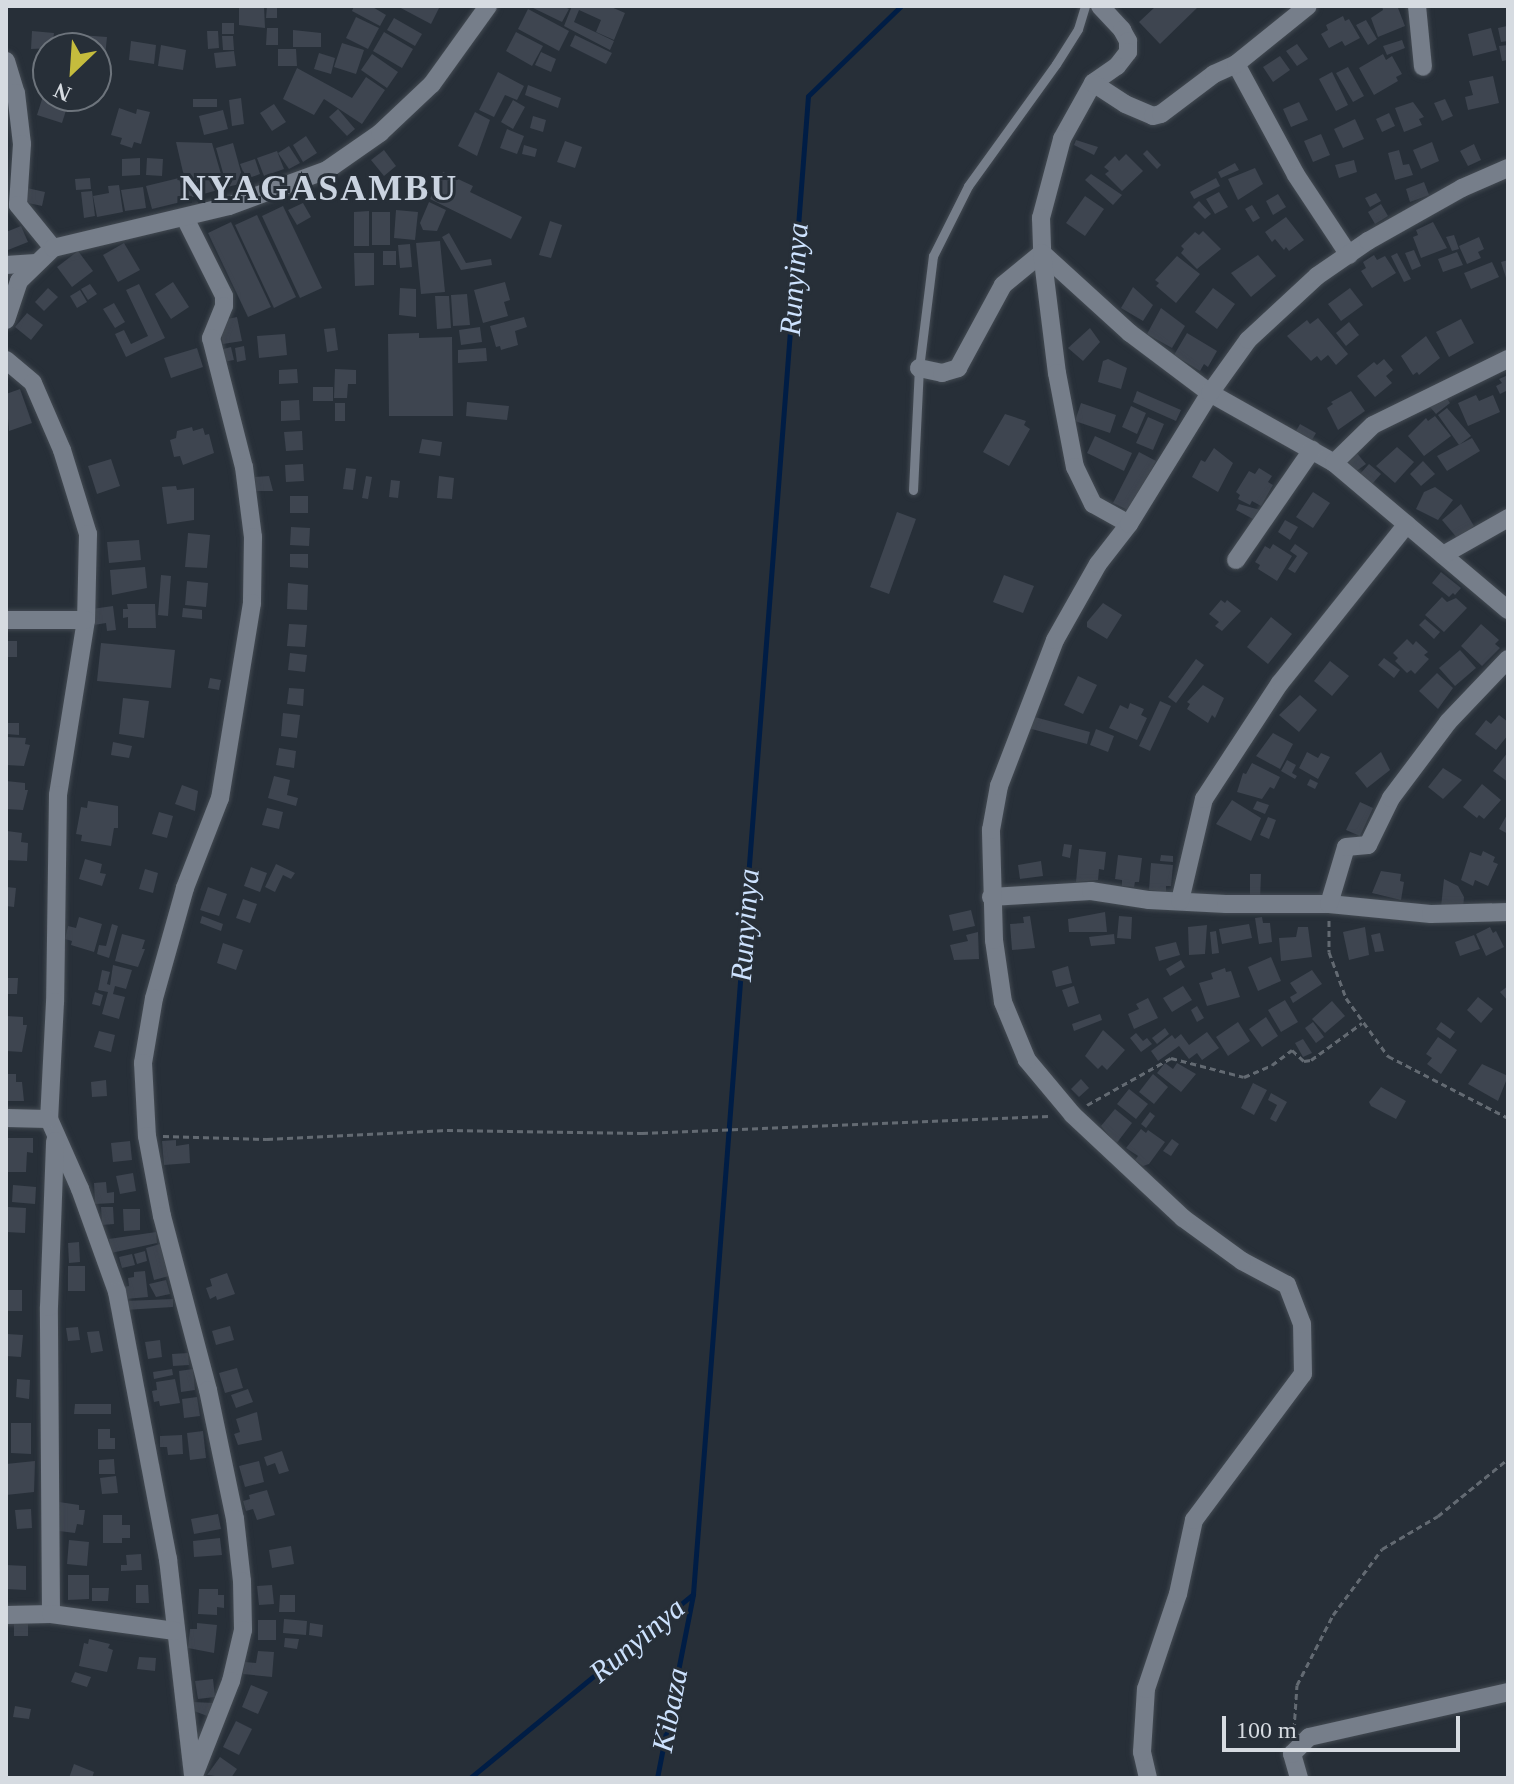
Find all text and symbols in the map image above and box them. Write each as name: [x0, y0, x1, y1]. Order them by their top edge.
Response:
north arrow: [32, 32, 112, 112]
text: N: [50, 78, 75, 107]
district label: NYAGASAMBU: [180, 167, 458, 211]
water label: Runyinya: [772, 221, 816, 337]
water label: Runyinya: [723, 867, 767, 983]
water label: Runyinya: [582, 1590, 692, 1690]
water label: Kibaza: [644, 1665, 696, 1755]
scale bar: [1226, 1700, 1464, 1750]
text: 100 m: [1236, 1717, 1297, 1743]

